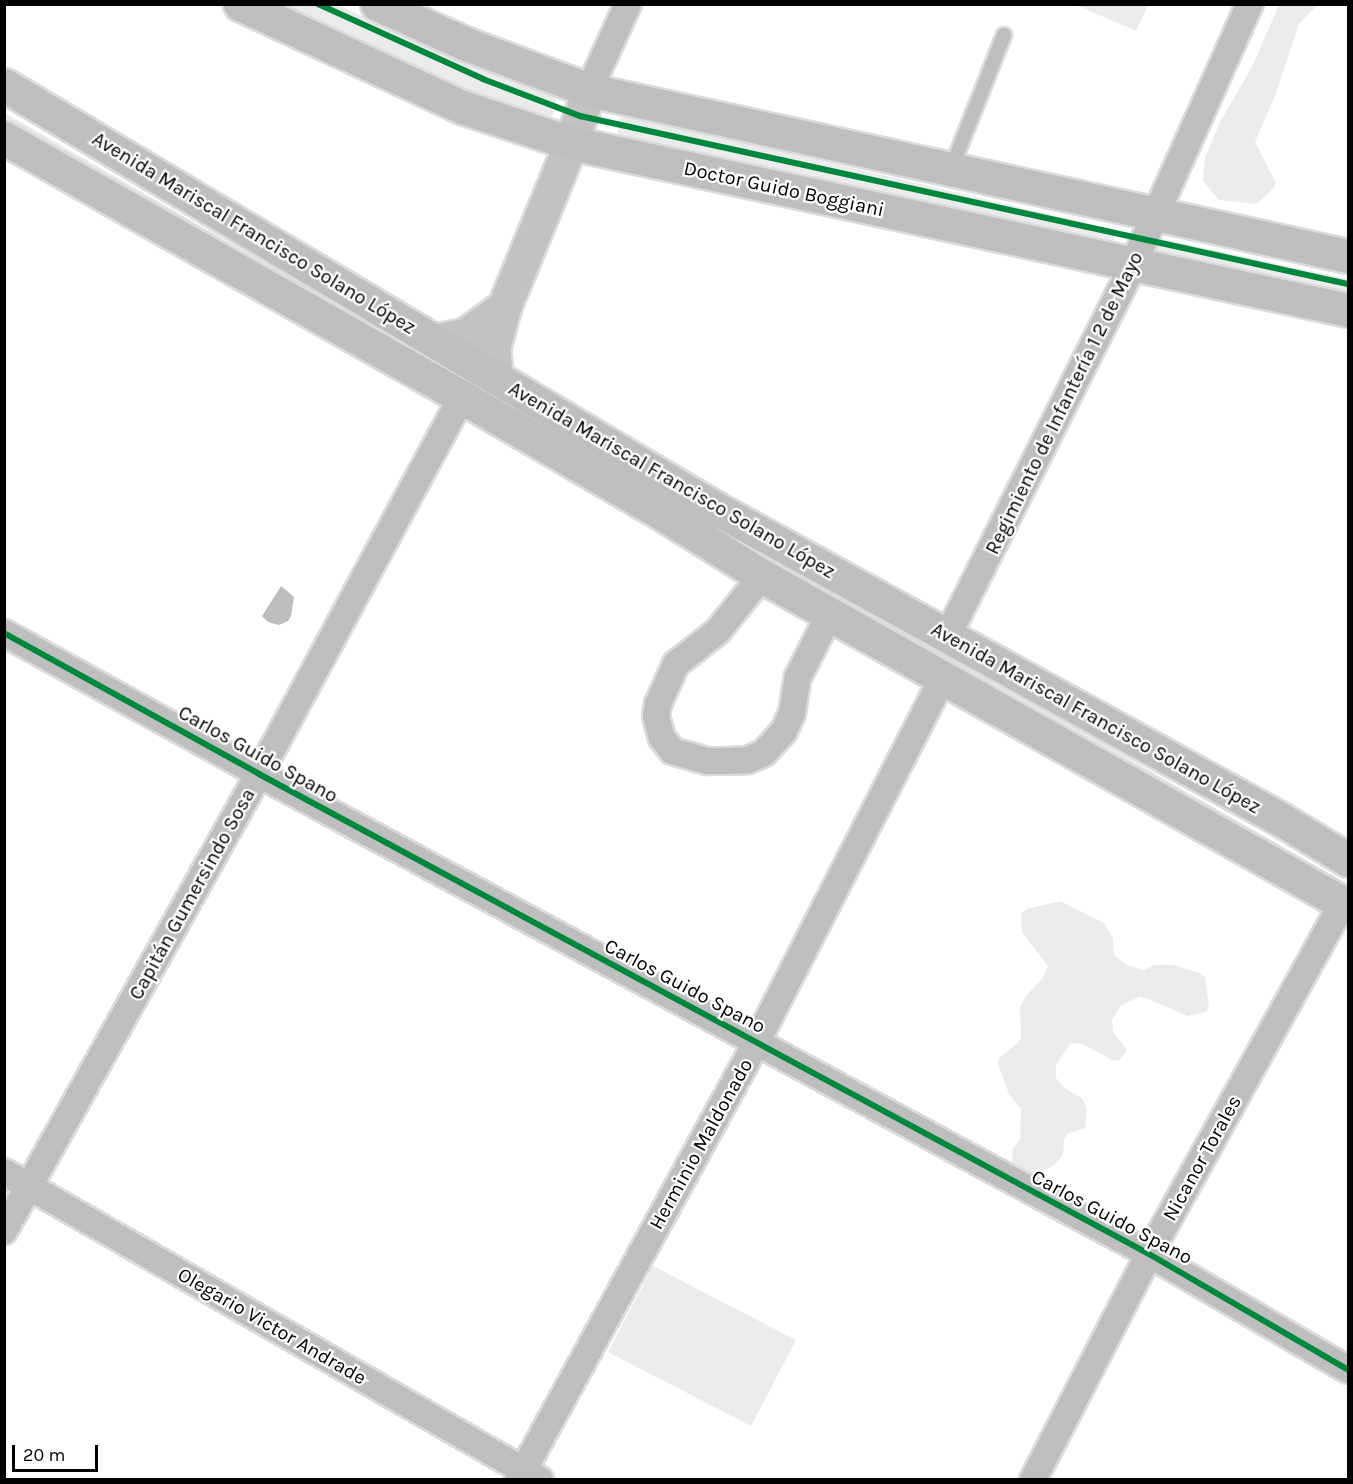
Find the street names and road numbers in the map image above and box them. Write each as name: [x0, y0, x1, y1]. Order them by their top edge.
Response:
street label: Avenida Mariscal Francisco Solano López: [88, 127, 420, 339]
street label: Doctor Guido Boggiani: [682, 156, 886, 222]
street label: Regimiento de Infantería 1 2 de Mayo: [980, 248, 1148, 558]
street label: Avenida Mariscal Francisco Solano López: [504, 376, 840, 584]
street label: Avenida Mariscal Francisco Solano López: [927, 617, 1265, 819]
street label: Carlos Guido Spano: [174, 700, 342, 808]
street label: Capitán Gumersindo Sosa: [124, 784, 260, 1004]
street label: Carlos Guido Spano: [601, 933, 769, 1039]
street label: Herminio Maldonado: [644, 1054, 758, 1234]
street label: Nicanor Torales: [1158, 1091, 1246, 1225]
street label: Carlos Guido Spano: [1028, 1164, 1196, 1270]
street label: Olegario Victor Andrade: [173, 1262, 371, 1390]

